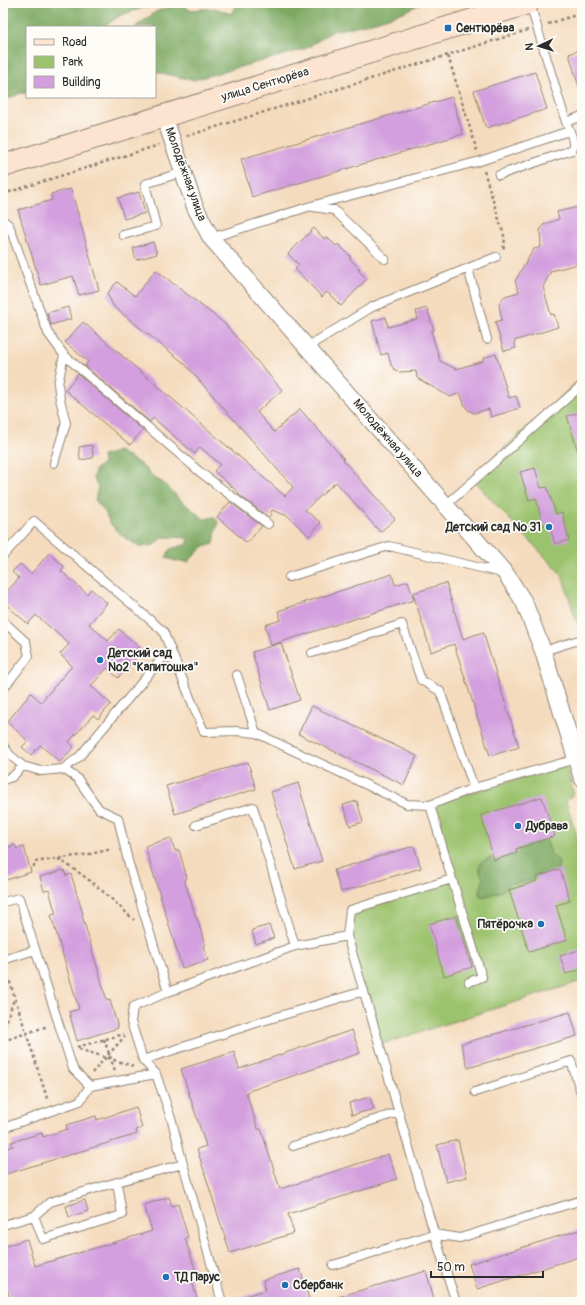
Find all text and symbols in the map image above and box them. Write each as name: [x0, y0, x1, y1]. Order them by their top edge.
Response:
place label: Сентюрёва: [456, 21, 515, 36]
marker: Сентюрёва: [443, 23, 453, 33]
legend: [26, 26, 156, 98]
north arrow: [519, 26, 559, 66]
text: Road: [62, 35, 87, 50]
text: N: [523, 42, 536, 51]
text: Park: [62, 55, 83, 70]
street label: улица Сентюрёва: [219, 64, 311, 105]
text: Building: [62, 75, 101, 90]
street label: Молодёжная улица: [162, 125, 210, 224]
street label: Молодёжная улица: [350, 396, 426, 481]
place label: Детский сад № 31: [445, 520, 541, 535]
marker: Детский сад № 31: [544, 522, 554, 532]
place label: Детский сад №2 "Капитошка": [107, 646, 198, 675]
marker: Детский сад №2 "Капитошка": [95, 655, 105, 665]
place label: Дубрава: [525, 819, 568, 834]
marker: Дубрава: [513, 821, 523, 831]
place label: Пятёрочка: [478, 917, 533, 932]
marker: Пятёрочка: [536, 919, 546, 929]
scale bar: [431, 1253, 543, 1279]
text: 50 m: [437, 1260, 465, 1275]
place label: ТД Парус: [173, 1270, 220, 1285]
marker: ТД Парус: [161, 1272, 171, 1282]
place label: Сбербанк: [293, 1278, 344, 1293]
marker: Сбербанк: [280, 1280, 290, 1290]

